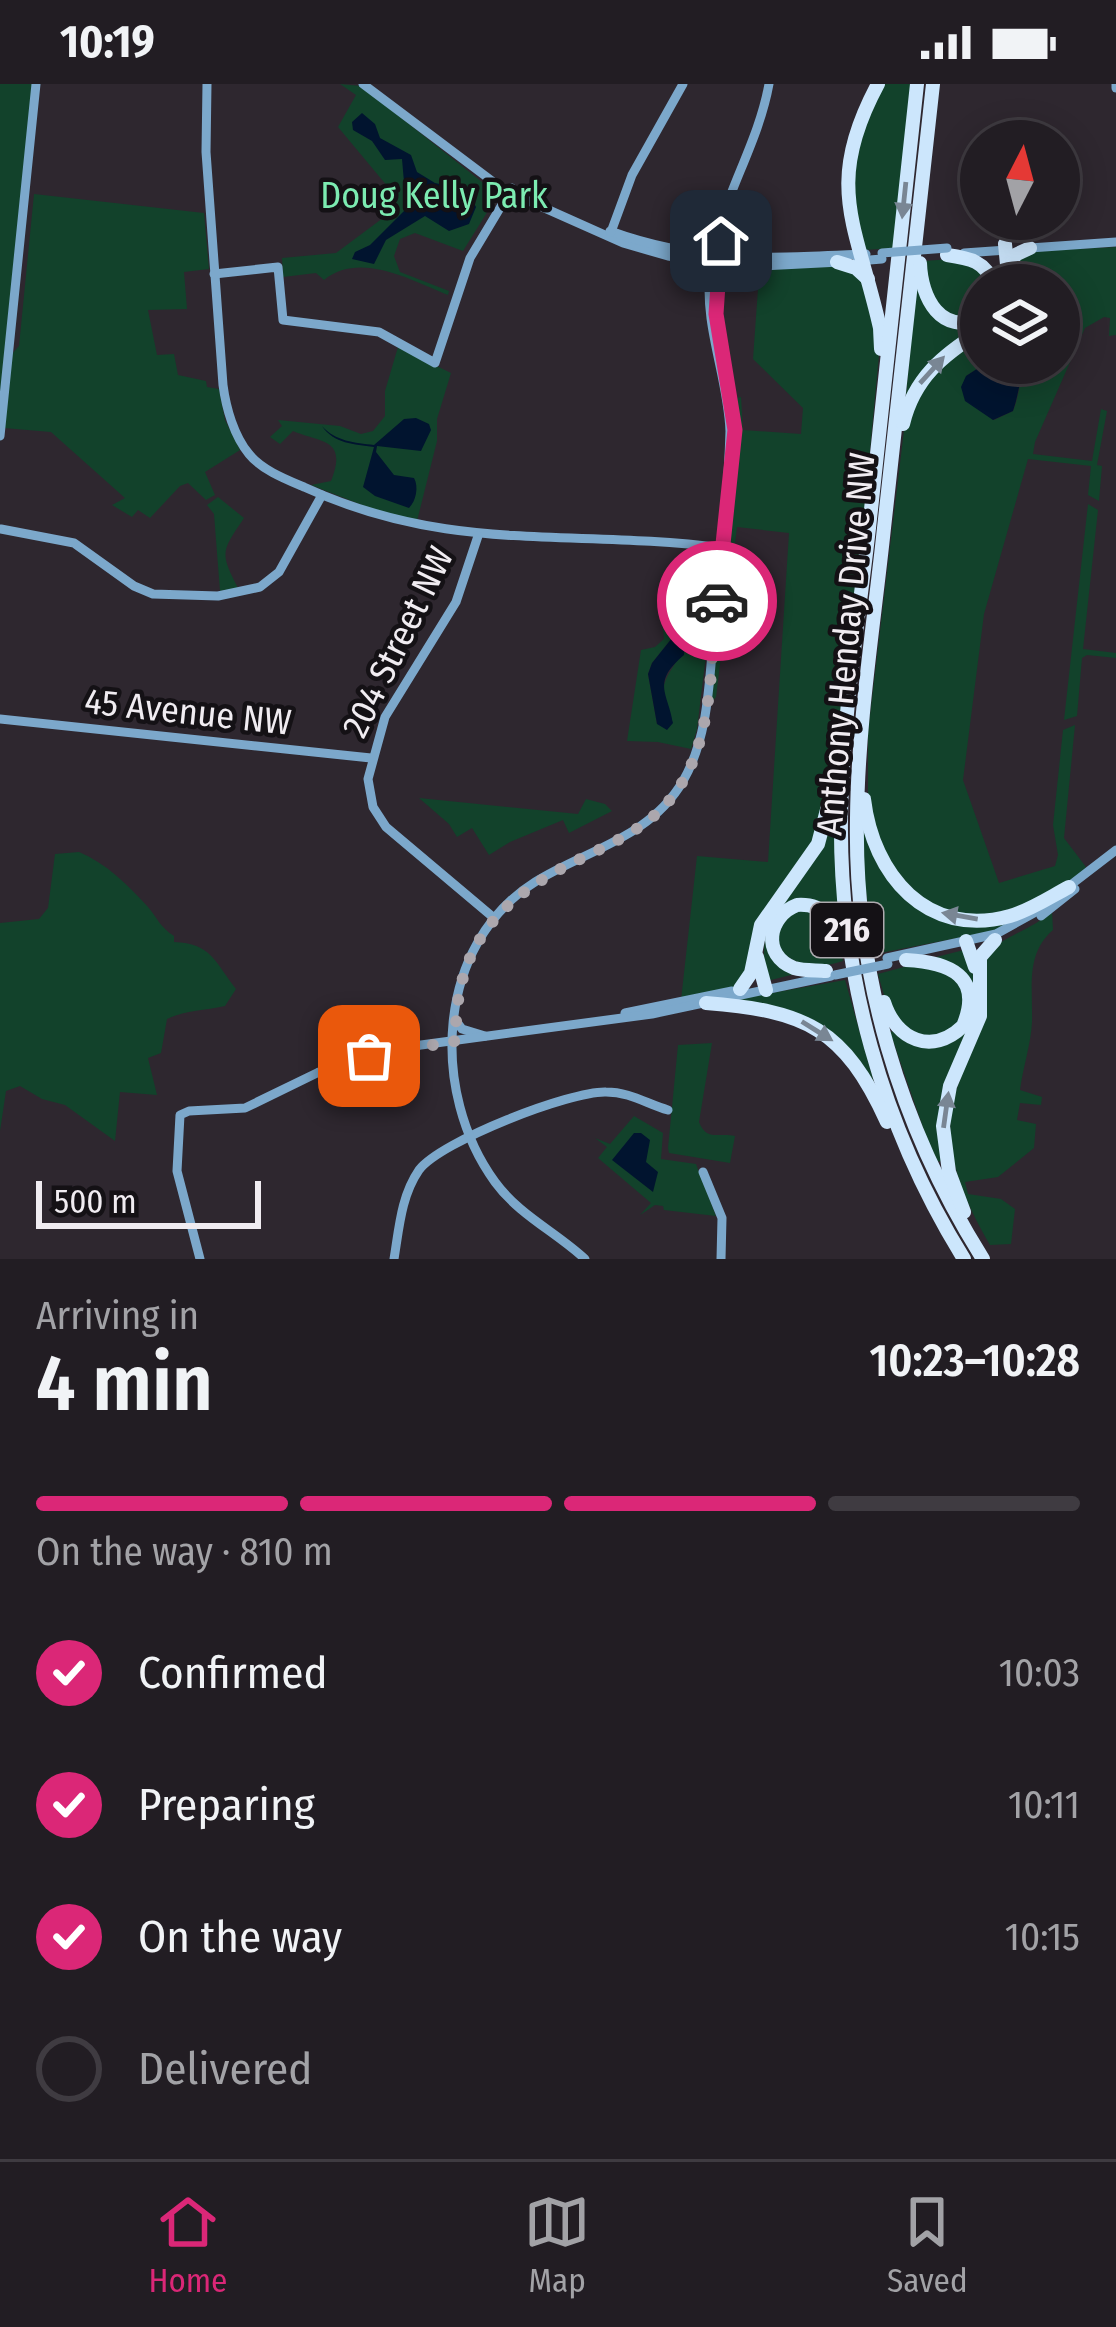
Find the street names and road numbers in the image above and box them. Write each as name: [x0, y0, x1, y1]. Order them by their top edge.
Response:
street label: Anthony Henday Drive NW: [807, 451, 885, 837]
street label: 204 Street NW: [333, 540, 463, 744]
street label: 45 Avenue NW: [83, 679, 294, 745]
road number: 216: [811, 903, 883, 957]

